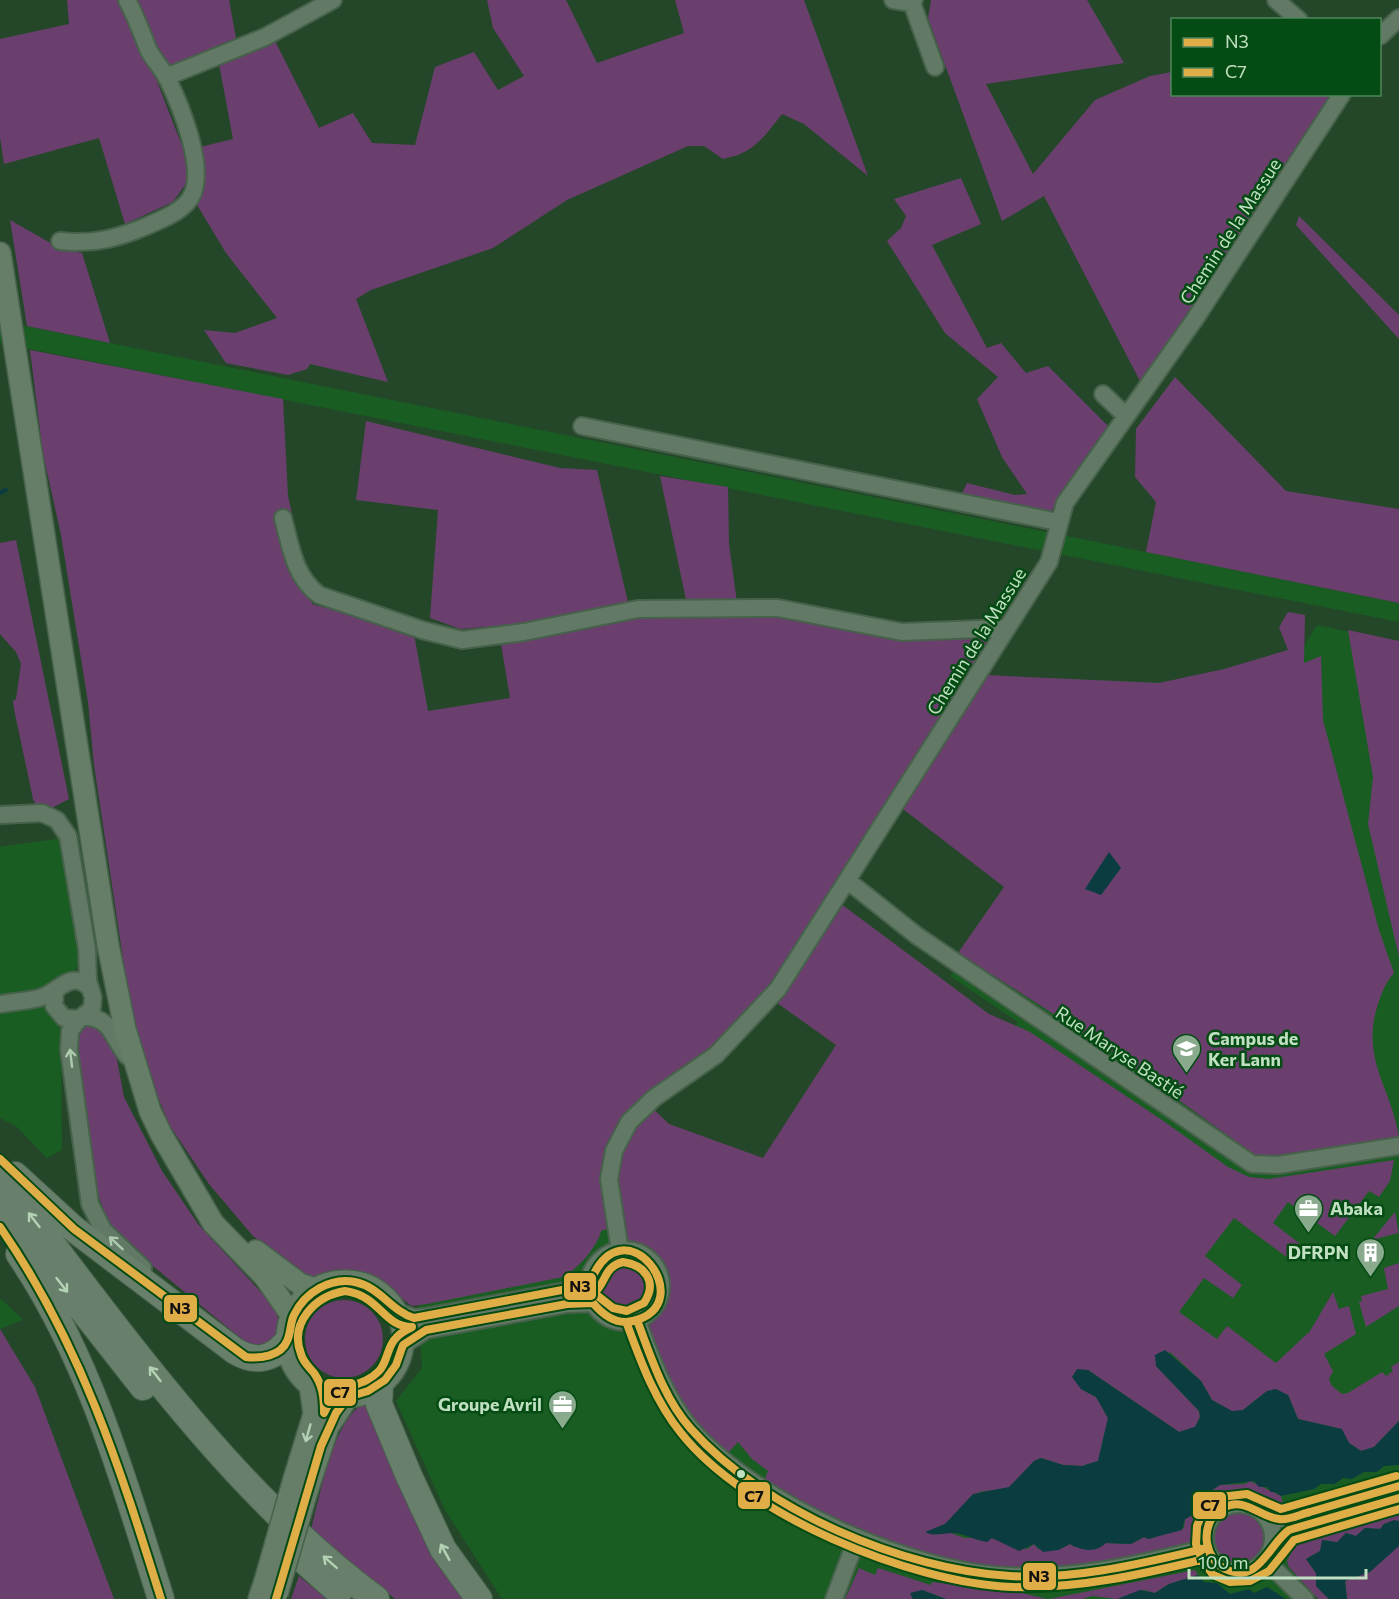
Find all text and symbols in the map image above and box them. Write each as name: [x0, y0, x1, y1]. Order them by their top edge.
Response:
legend: [1171, 18, 1381, 96]
text: N3: [1225, 30, 1249, 52]
text: C7: [1225, 60, 1247, 82]
street label: Chemin de la Massue: [1175, 154, 1285, 308]
street label: Chemin de la Massue: [922, 563, 1030, 719]
street label: Rue Maryse Bastié: [1052, 1001, 1188, 1103]
place label: Campus de Ker Lann: [1208, 1027, 1298, 1070]
school or university icon: Campus de Ker Lann: [1171, 1032, 1203, 1074]
one-way arrow: [65, 1049, 76, 1069]
office icon: Abaka: [1293, 1192, 1325, 1234]
place label: Abaka: [1330, 1197, 1383, 1219]
one-way arrow: [28, 1212, 41, 1228]
one-way arrow: [109, 1236, 124, 1250]
building icon: DFRPN: [1354, 1236, 1386, 1278]
place label: DFRPN: [1288, 1241, 1349, 1263]
line badge: N3: [563, 1272, 597, 1301]
text: N3: [569, 1276, 591, 1295]
one-way arrow: [55, 1277, 68, 1293]
line badge: N3: [163, 1294, 198, 1323]
text: N3: [169, 1298, 191, 1317]
one-way arrow: [148, 1366, 161, 1382]
line badge: C7: [323, 1378, 357, 1407]
text: C7: [330, 1382, 350, 1401]
office icon: Groupe Avril: [547, 1388, 579, 1430]
place label: Groupe Avril: [438, 1393, 542, 1415]
one-way arrow: [302, 1423, 313, 1442]
unlabelled marker: [735, 1468, 747, 1480]
line badge: C7: [737, 1481, 771, 1510]
text: C7: [744, 1486, 764, 1505]
line badge: C7: [1192, 1491, 1227, 1520]
text: C7: [1200, 1495, 1220, 1514]
scale bar: [1189, 1542, 1366, 1580]
one-way arrow: [439, 1543, 450, 1561]
text: 100 m: [1198, 1551, 1248, 1573]
one-way arrow: [323, 1555, 338, 1569]
line badge: N3: [1022, 1562, 1057, 1591]
text: N3: [1028, 1566, 1050, 1585]

